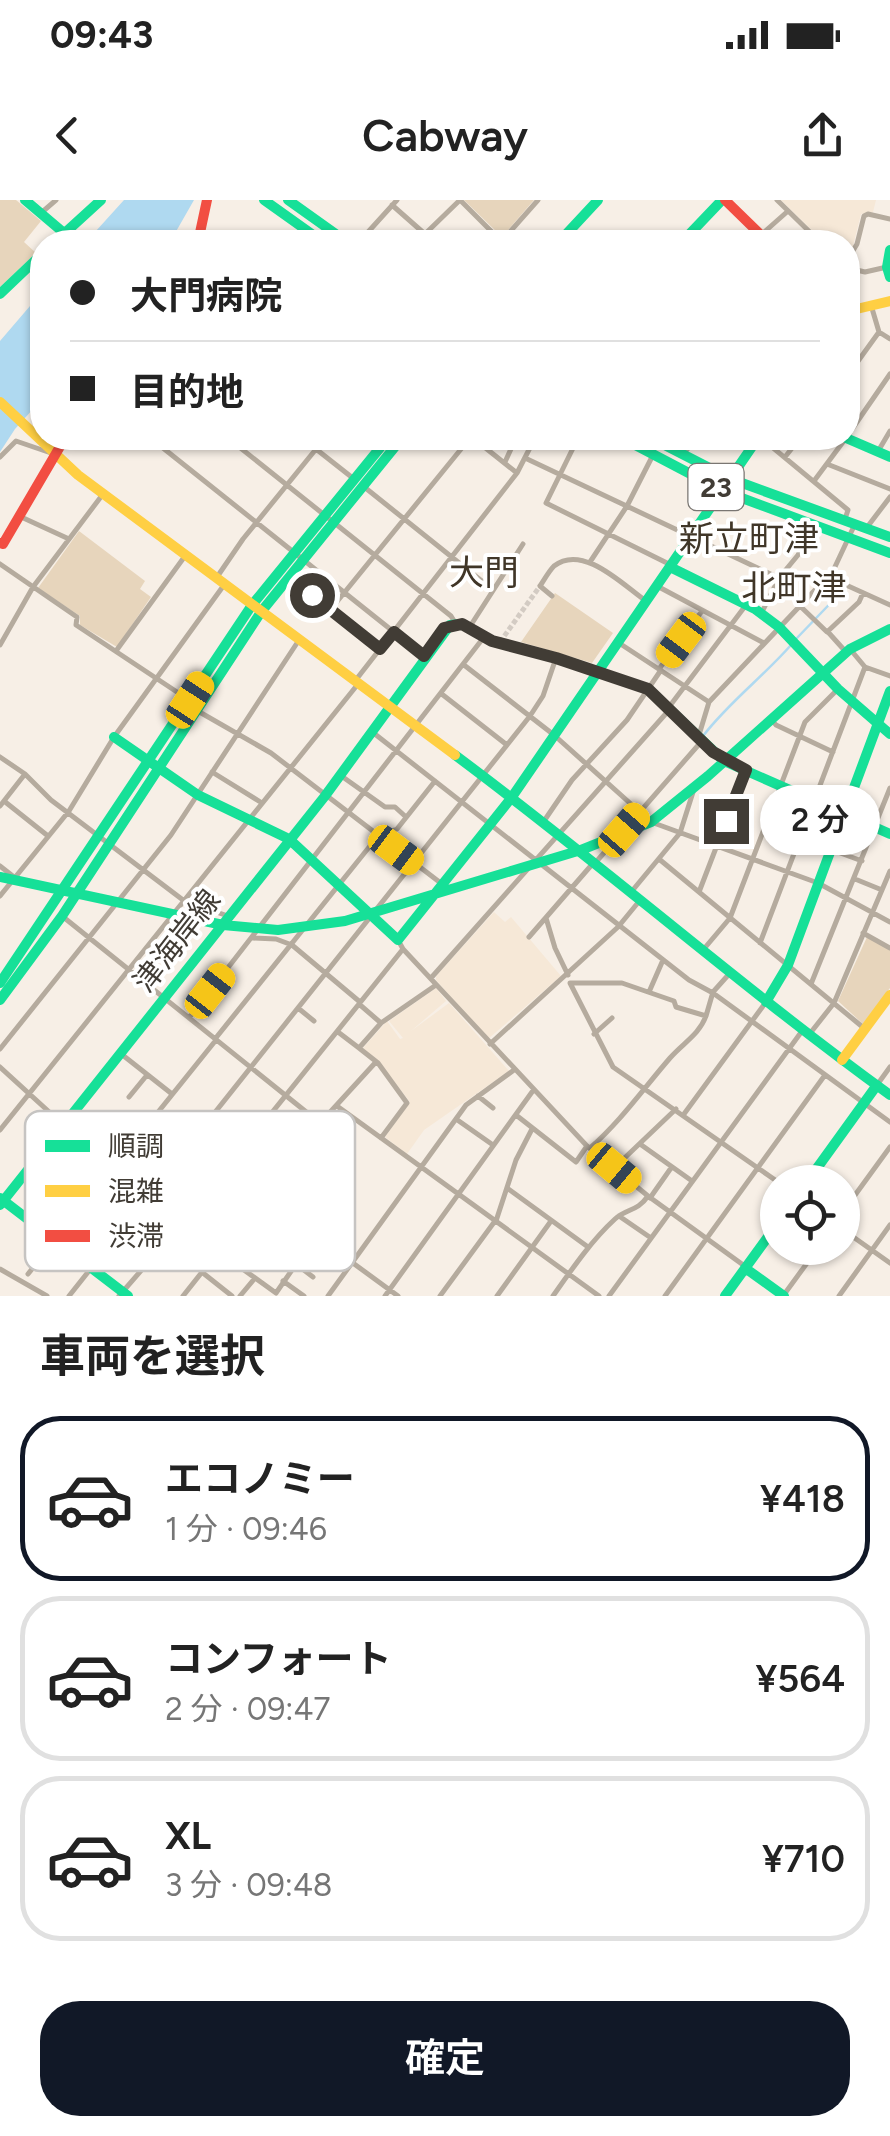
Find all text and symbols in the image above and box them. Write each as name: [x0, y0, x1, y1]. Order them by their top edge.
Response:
text: 09:43: [50, 12, 153, 58]
icon: back: [40, 108, 95, 163]
text: Cabway: [362, 108, 528, 162]
icon: share: [795, 108, 850, 163]
text: 大門病院: [130, 273, 282, 319]
text: 目的地: [130, 369, 244, 415]
road number: 23: [688, 464, 744, 510]
district label: 新立町津: [679, 518, 819, 560]
district label: 大門: [449, 552, 519, 594]
district label: 北町津: [741, 567, 847, 609]
route start: [290, 573, 335, 618]
car: [651, 607, 711, 673]
car: [161, 667, 219, 733]
callout: 2 分: [761, 786, 881, 856]
car: [593, 798, 655, 862]
route end: [704, 799, 749, 844]
text: 2 分: [791, 801, 849, 839]
car: [363, 820, 429, 880]
street label: 津海岸線: [125, 882, 228, 999]
car: [180, 958, 240, 1024]
legend: [25, 1111, 355, 1271]
text: 順調: [108, 1129, 164, 1163]
car: [581, 1137, 647, 1199]
map controls: [760, 1165, 860, 1265]
button: locate: [760, 1165, 860, 1265]
text: 混雑: [108, 1174, 164, 1208]
text: 渋滞: [108, 1219, 164, 1253]
text: 車両を選択: [40, 1329, 265, 1383]
icon: car: [45, 1454, 135, 1544]
text: エコノミー: [165, 1456, 355, 1502]
text: ¥418: [760, 1476, 845, 1522]
text: 1 分 · 09:46: [165, 1510, 327, 1548]
icon: car: [45, 1634, 135, 1724]
text: コンフォート: [165, 1636, 392, 1682]
text: ¥564: [756, 1656, 845, 1702]
text: 2 分 · 09:47: [165, 1690, 331, 1728]
text: XL: [165, 1813, 211, 1859]
icon: car: [45, 1814, 135, 1904]
text: ¥710: [762, 1836, 845, 1882]
text: 3 分 · 09:48: [165, 1866, 333, 1904]
button: 確定: [40, 2001, 850, 2116]

